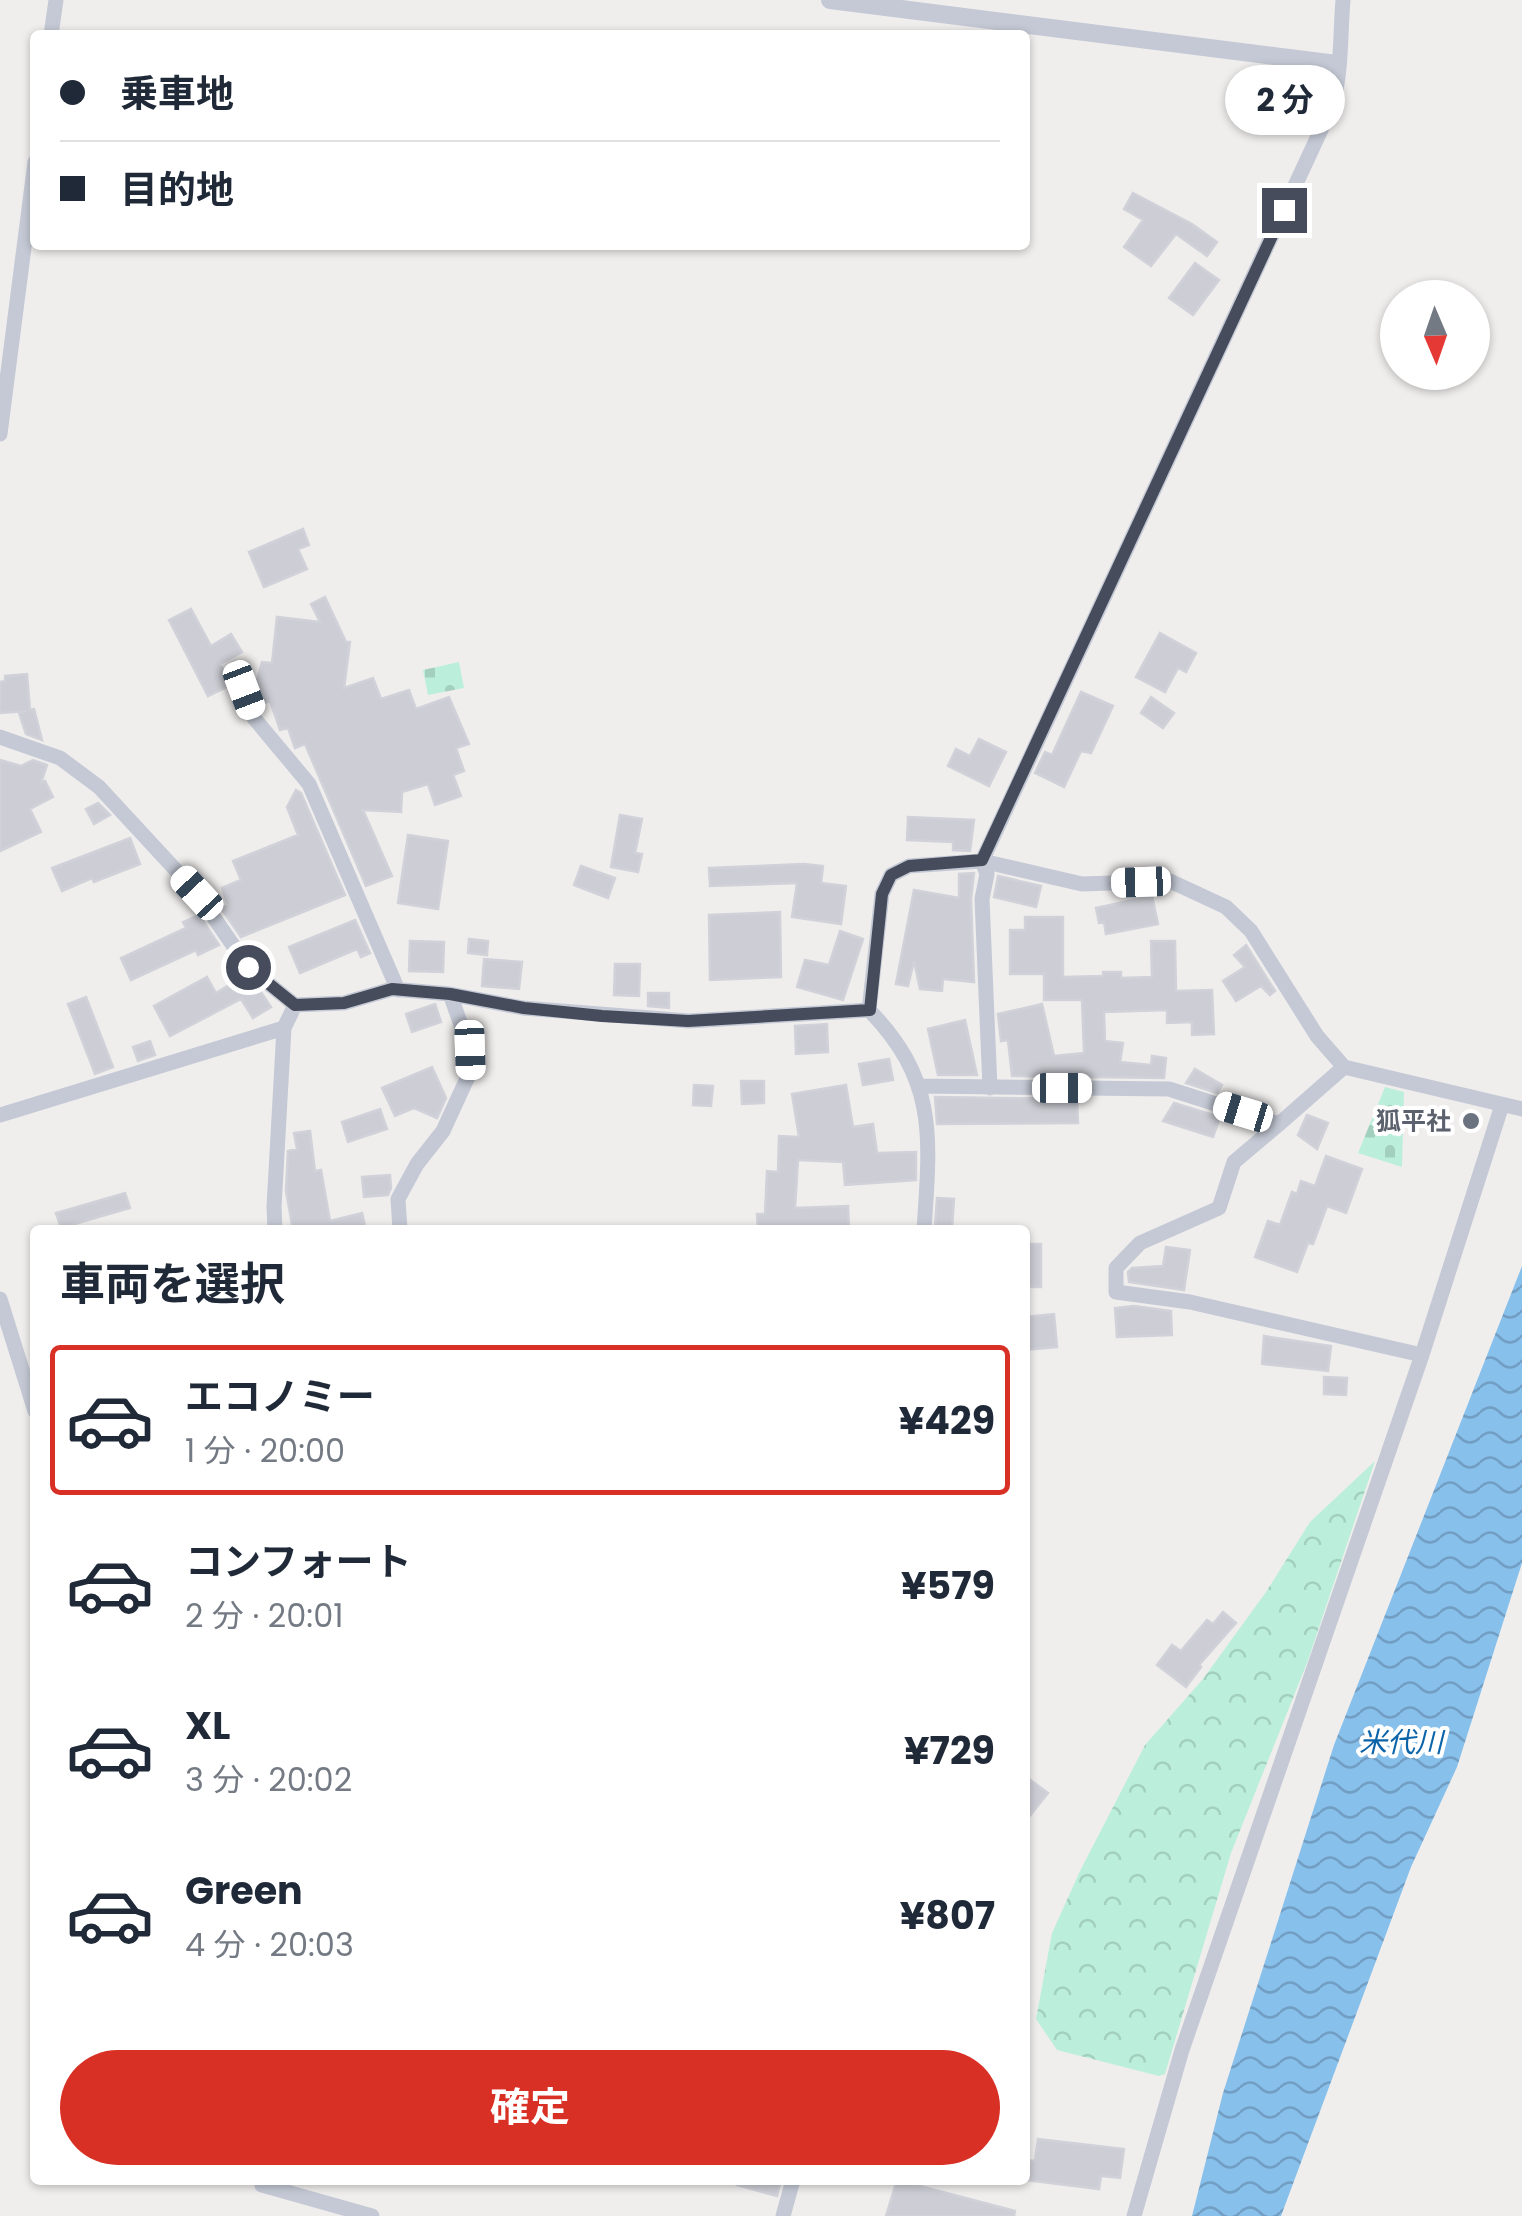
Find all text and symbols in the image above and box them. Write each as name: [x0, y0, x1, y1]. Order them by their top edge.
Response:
callout: 2 分: [1224, 65, 1344, 135]
text: 乗車地: [120, 67, 234, 120]
text: 2 分: [1256, 77, 1314, 122]
text: 目的地: [120, 163, 234, 216]
route end: [1262, 188, 1307, 233]
north arrow: [1380, 280, 1490, 390]
map controls: [1380, 280, 1490, 390]
car: [219, 657, 269, 723]
car: [166, 861, 228, 925]
car: [1110, 866, 1172, 898]
route start: [226, 945, 271, 990]
car: [454, 1019, 486, 1081]
car: [1032, 1073, 1092, 1103]
car: [1210, 1089, 1276, 1135]
place label: 狐平社: [1376, 1104, 1451, 1139]
marker: 狐平社: [1460, 1110, 1482, 1132]
text: 車両を選択: [60, 1253, 285, 1316]
text: エコノミー: [185, 1370, 375, 1423]
icon: car: [65, 1375, 155, 1465]
text: ¥429: [899, 1394, 995, 1447]
text: 1 分 · 20:00: [185, 1428, 345, 1473]
text: コンフォート: [185, 1535, 412, 1588]
icon: car: [65, 1540, 155, 1630]
text: ¥579: [901, 1559, 995, 1612]
text: 2 分 · 20:01: [185, 1593, 343, 1638]
text: XL: [185, 1699, 230, 1752]
icon: car: [65, 1705, 155, 1795]
water label: 米代川: [1359, 1723, 1446, 1762]
text: ¥729: [904, 1724, 995, 1777]
text: 3 分 · 20:02: [185, 1757, 352, 1802]
text: Green: [185, 1864, 303, 1917]
icon: car: [65, 1870, 155, 1960]
text: ¥807: [900, 1889, 995, 1942]
text: 4 分 · 20:03: [185, 1922, 354, 1967]
button: 確定: [60, 2050, 1000, 2165]

